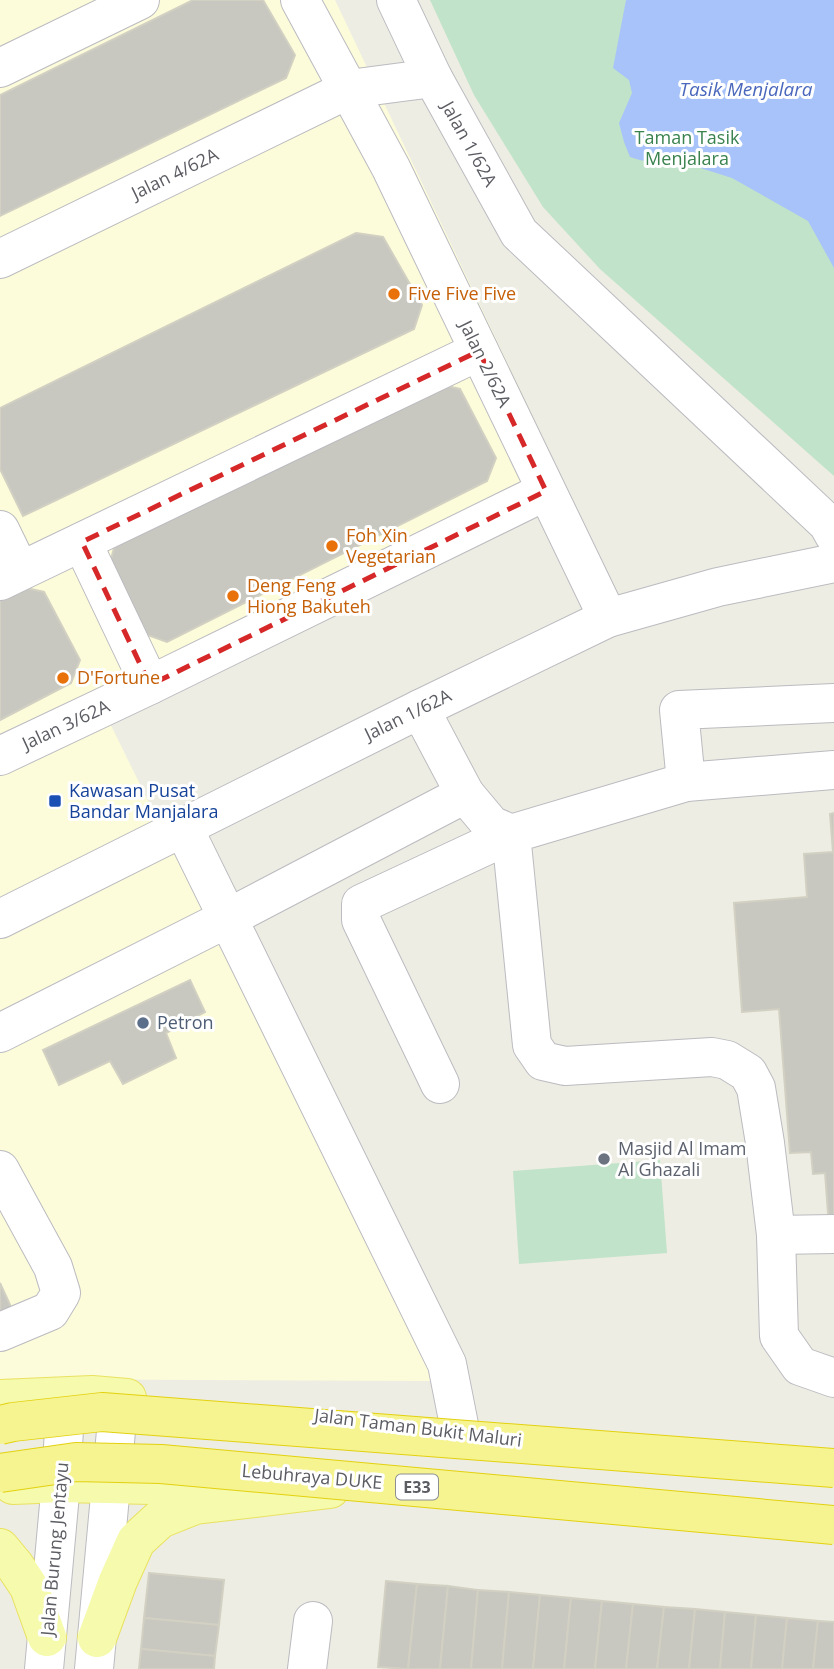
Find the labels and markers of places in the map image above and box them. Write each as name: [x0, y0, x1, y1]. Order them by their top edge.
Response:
place label: Five Five Five: [408, 281, 516, 305]
marker: Five Five Five: [386, 286, 402, 302]
place label: Foh Xin Vegetarian: [346, 523, 436, 568]
marker: Foh Xin Vegetarian: [324, 538, 340, 554]
place label: Deng Feng Hiong Bakuteh: [247, 573, 371, 618]
marker: Deng Feng Hiong Bakuteh: [225, 588, 241, 604]
place label: D'Fortune: [77, 665, 160, 689]
marker: D'Fortune: [55, 670, 71, 686]
place label: Kawasan Pusat Bandar Manjalara: [69, 778, 218, 823]
marker: Kawasan Pusat Bandar Manjalara: [47, 793, 63, 809]
place label: Petron: [157, 1010, 214, 1034]
marker: Petron: [135, 1015, 151, 1031]
place label: Masjid Al Imam Al Ghazali: [618, 1136, 747, 1181]
marker: Masjid Al Imam Al Ghazali: [596, 1151, 612, 1167]

